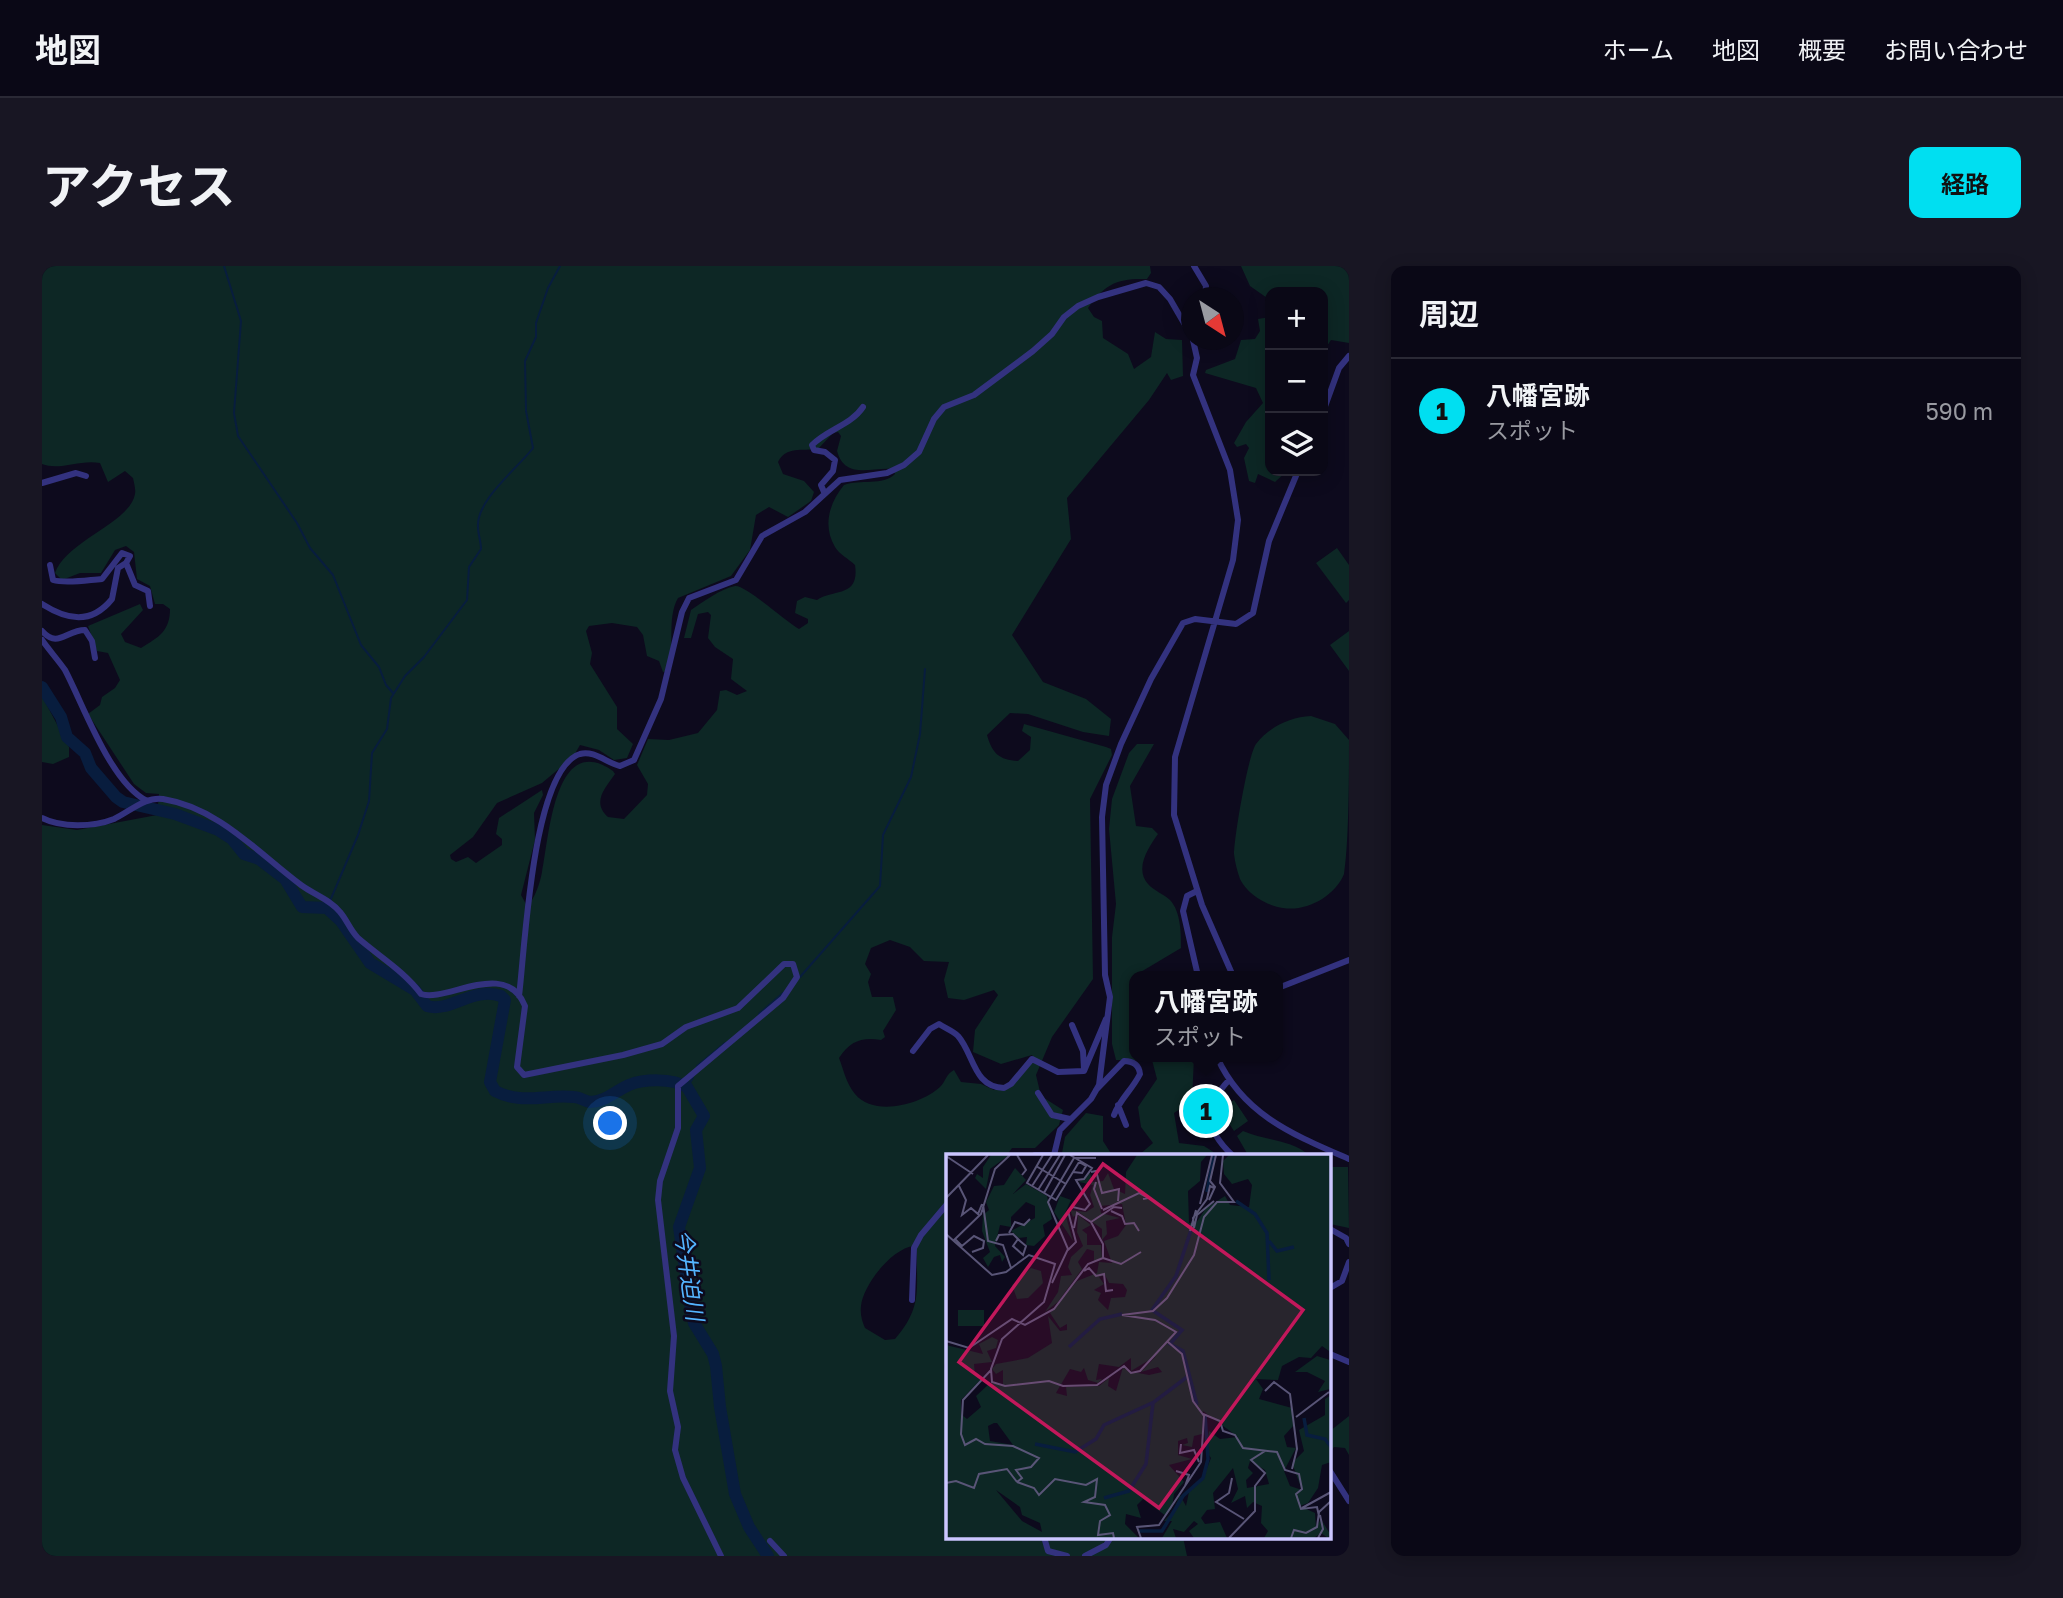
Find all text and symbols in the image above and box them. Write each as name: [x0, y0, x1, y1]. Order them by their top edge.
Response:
text: 地図: [35, 30, 101, 69]
text: ホーム: [1603, 35, 1674, 64]
text: 地図: [1712, 35, 1760, 64]
text: 概要: [1798, 35, 1846, 64]
text: お問い合わせ: [1884, 35, 2028, 64]
button: 経路: [1909, 147, 2021, 218]
text: アクセス: [42, 156, 236, 215]
north arrow: [1181, 287, 1244, 350]
map controls: [1265, 287, 1328, 476]
button: +: [1265, 287, 1328, 350]
text: 周辺: [1419, 296, 1479, 332]
button: −: [1265, 350, 1328, 413]
text: 八幡宮跡: [1486, 380, 1590, 411]
text: 1: [1436, 397, 1448, 425]
text: 590 m: [1925, 397, 1993, 425]
button: layers: [1265, 413, 1328, 476]
text: スポット: [1486, 416, 1578, 444]
popup: [1129, 971, 1283, 1062]
text: 八幡宮跡: [1154, 986, 1258, 1017]
text: スポット: [1154, 1022, 1246, 1050]
pin: 1: [1183, 1085, 1229, 1137]
your location: [593, 1106, 627, 1140]
inset map: [946, 1154, 1332, 1538]
water label: 今井迫川: [670, 1227, 711, 1325]

